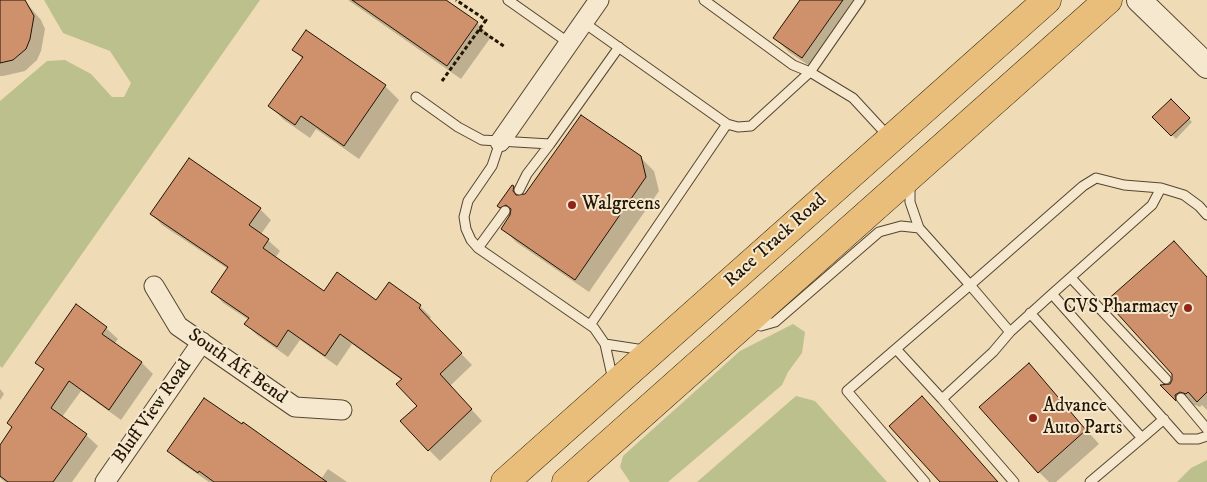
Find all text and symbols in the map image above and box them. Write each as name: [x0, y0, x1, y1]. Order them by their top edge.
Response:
street label: Race Track Road: [720, 189, 832, 293]
place label: Walgreens: [582, 194, 660, 216]
marker: Walgreens: [566, 199, 578, 211]
place label: CVS Pharmacy: [1064, 297, 1178, 319]
marker: CVS Pharmacy: [1182, 302, 1194, 314]
street label: South Aft Bend: [183, 324, 291, 410]
street label: Bluff View Road: [109, 356, 197, 468]
place label: Advance Auto Parts: [1043, 396, 1122, 440]
marker: Advance Auto Parts: [1027, 412, 1039, 424]

